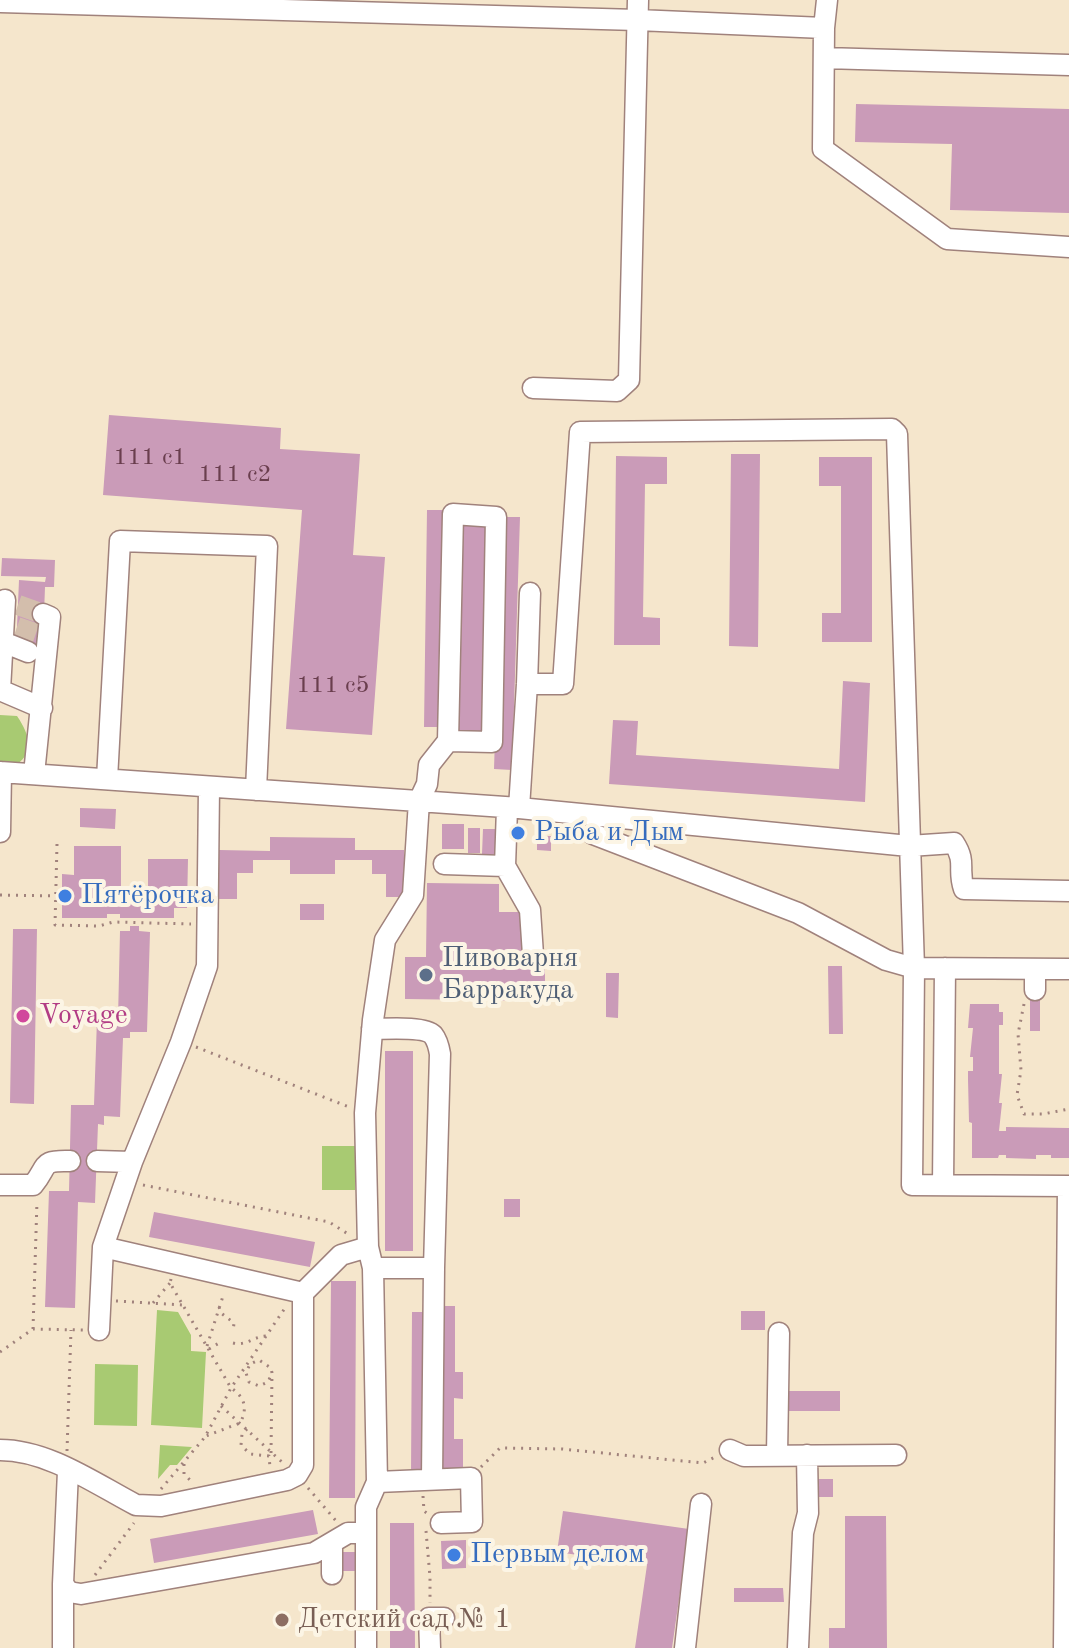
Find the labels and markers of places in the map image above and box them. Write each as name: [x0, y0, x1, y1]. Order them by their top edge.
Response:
place label: Рыба и Дым: [534, 816, 684, 850]
marker: Рыба и Дым: [509, 824, 527, 842]
place label: Пятёрочка: [81, 879, 214, 913]
marker: Пятёрочка: [56, 887, 74, 905]
place label: Пивоварня Барракуда: [442, 942, 578, 1008]
marker: Пивоварня Барракуда: [417, 966, 435, 984]
place label: Voyage: [39, 999, 128, 1033]
marker: Voyage: [14, 1007, 32, 1025]
place label: Первым делом: [470, 1538, 645, 1572]
marker: Первым делом: [445, 1546, 463, 1564]
place label: Детский сад № 1: [298, 1603, 511, 1637]
marker: Детский сад № 1: [273, 1611, 291, 1629]

